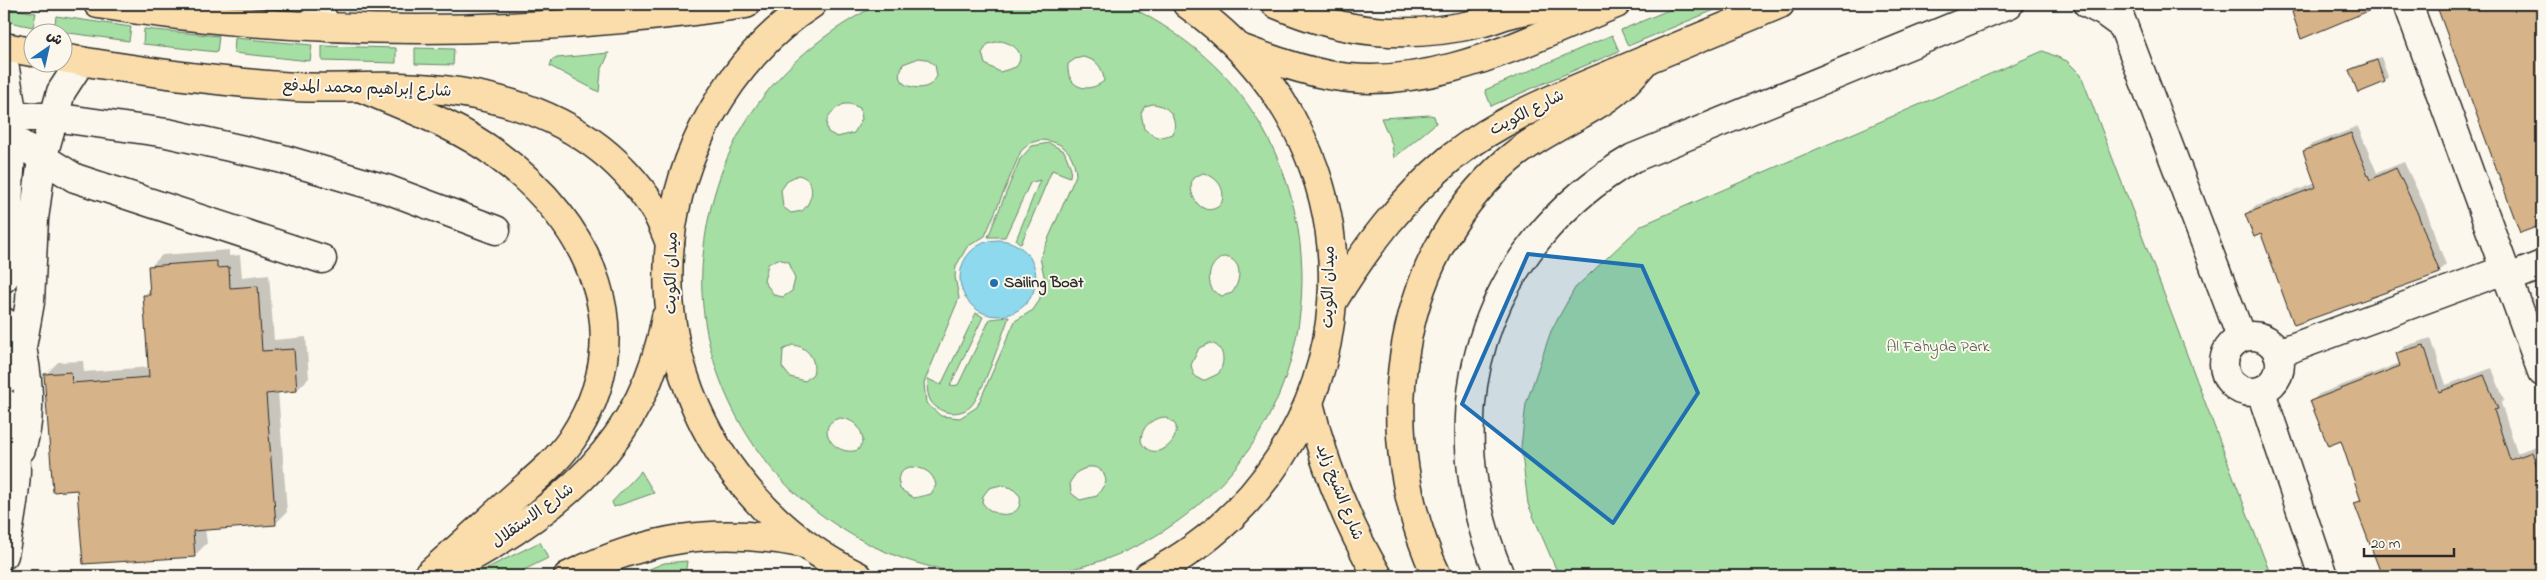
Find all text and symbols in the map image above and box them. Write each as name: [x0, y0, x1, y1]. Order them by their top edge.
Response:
north arrow: [22, 22, 72, 72]
text: ش: [42, 25, 67, 51]
street label: شارع إبراهيم محمد المدفع: [282, 74, 452, 104]
street label: شارع الكويت: [1485, 84, 1569, 142]
street label: ميدان الكويت: [659, 231, 685, 315]
street label: ميدان الكويت: [1316, 245, 1342, 329]
place label: Sailing Boat: [1004, 271, 1084, 296]
marker: Sailing Boat: [988, 277, 1000, 289]
park label: Al Fahyda Park: [1886, 335, 1991, 359]
street label: شارع الشيخ زايد: [1309, 440, 1369, 544]
street label: شارع الاستقلال: [487, 478, 579, 554]
scale bar: [2364, 525, 2454, 557]
text: 20 m: [2371, 533, 2401, 555]

